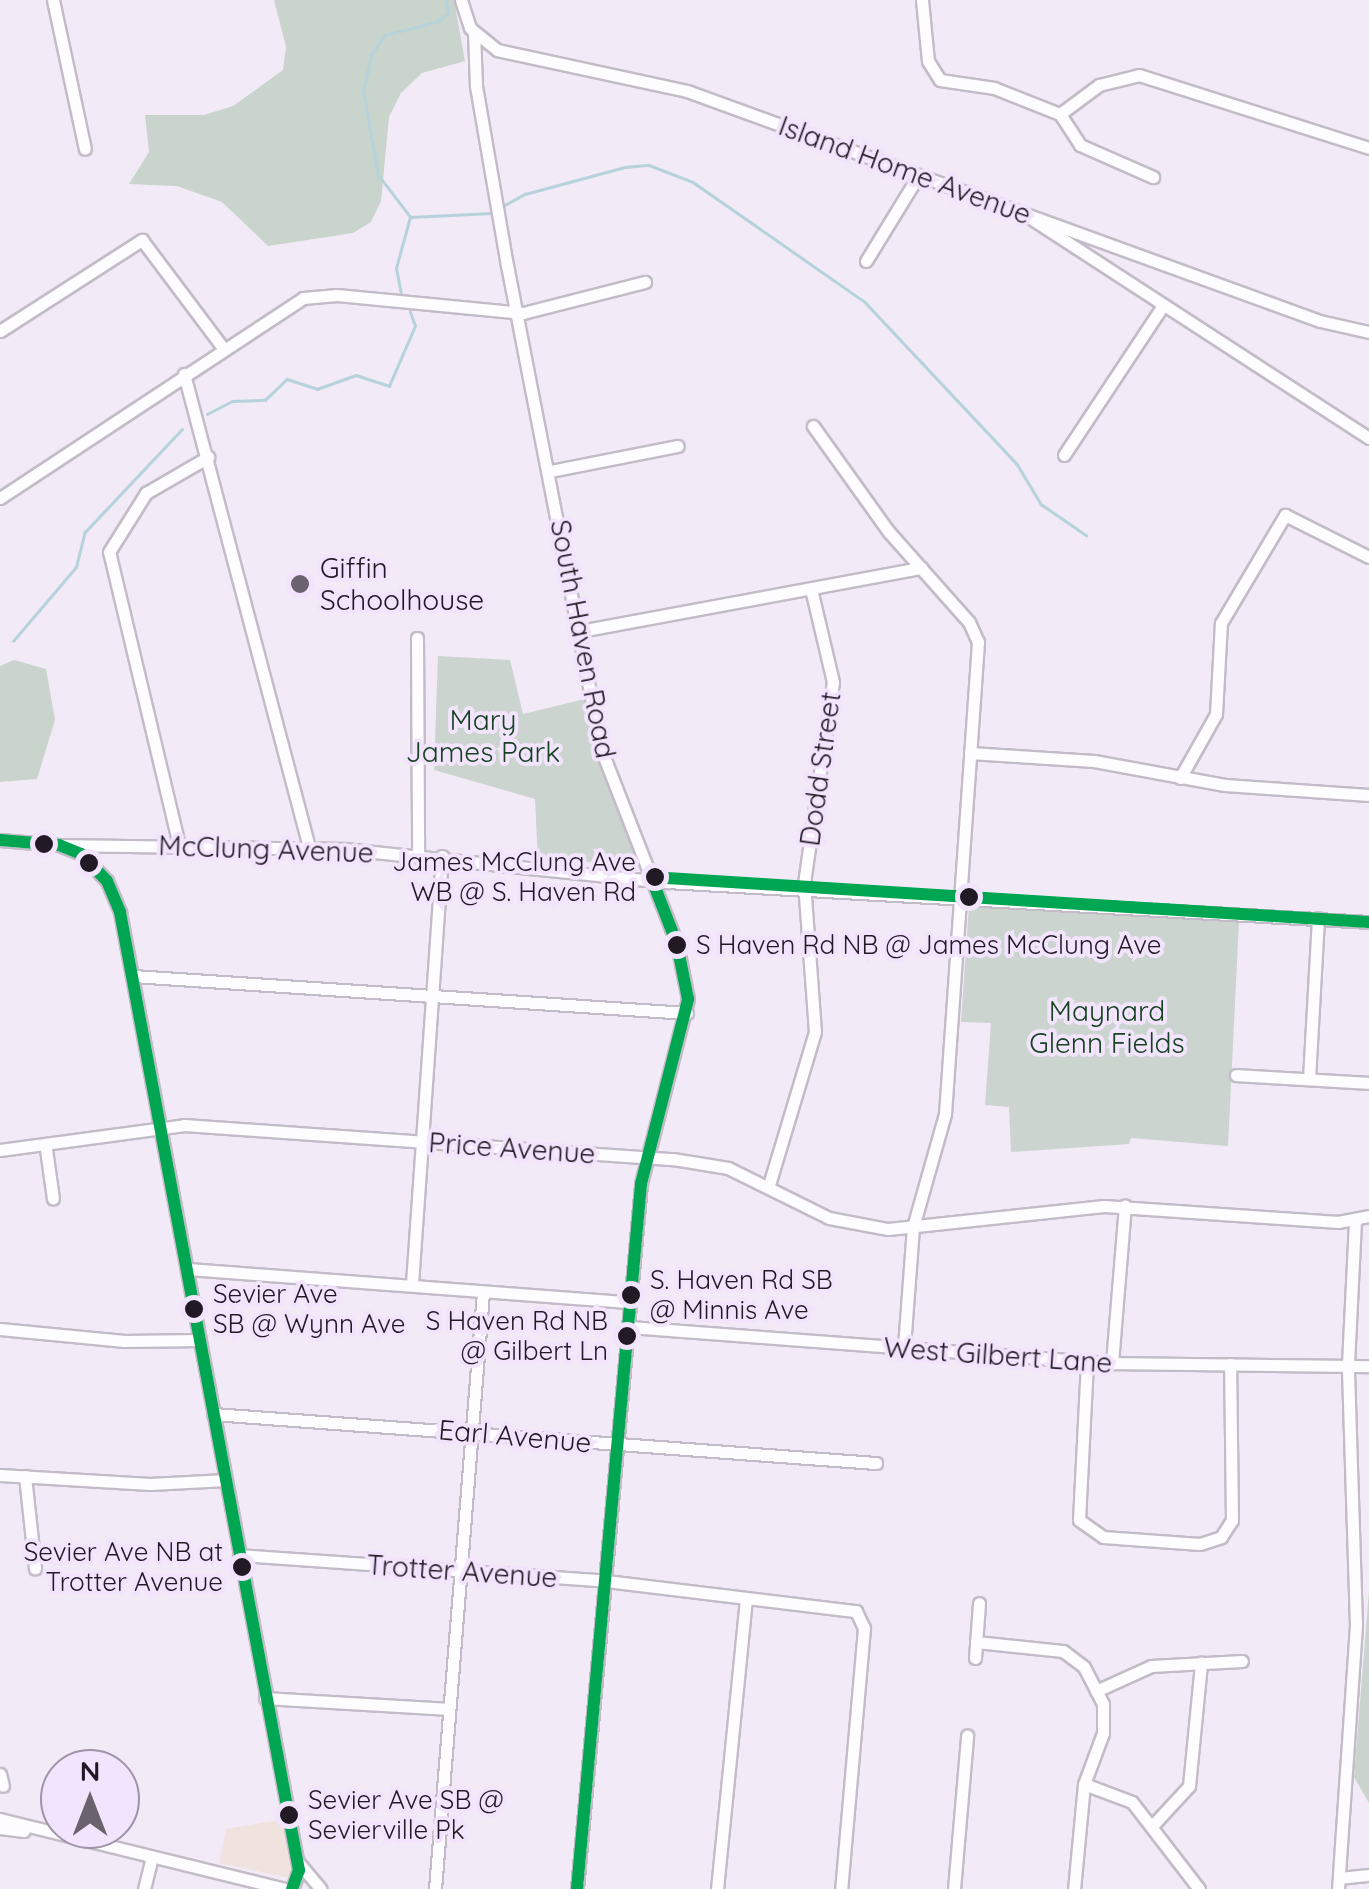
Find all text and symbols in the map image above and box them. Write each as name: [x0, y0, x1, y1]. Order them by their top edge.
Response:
street label: Island Home Avenue: [774, 109, 1036, 231]
street label: South Haven Road: [543, 517, 623, 761]
place label: Giffin Schoolhouse: [320, 551, 484, 617]
marker: Giffin Schoolhouse: [289, 573, 311, 595]
street label: Dodd Street: [793, 690, 847, 848]
park label: Mary James Park: [406, 703, 560, 769]
street label: McClung Avenue: [158, 828, 374, 870]
unlabelled marker: [34, 834, 54, 854]
place label: James McClung Ave WB @ S. Haven Rd: [392, 846, 636, 908]
unlabelled marker: [79, 853, 99, 873]
marker: James McClung Ave WB @ S. Haven Rd: [645, 867, 665, 887]
unlabelled marker: [959, 887, 979, 907]
place label: S Haven Rd NB @ James McClung Ave: [696, 929, 1161, 961]
marker: S Haven Rd NB @ James McClung Ave: [667, 935, 687, 955]
park label: Maynard Glenn Fields: [1029, 994, 1185, 1060]
street label: Price Avenue: [427, 1125, 597, 1171]
place label: S. Haven Rd SB @ Minnis Ave: [650, 1264, 833, 1326]
place label: Sevier Ave SB @ Wynn Ave: [213, 1278, 405, 1340]
marker: S. Haven Rd SB @ Minnis Ave: [621, 1285, 641, 1305]
marker: Sevier Ave SB @ Wynn Ave: [184, 1299, 204, 1319]
place label: S Haven Rd NB @ Gilbert Ln: [426, 1305, 608, 1366]
marker: S Haven Rd NB @ Gilbert Ln: [617, 1326, 637, 1346]
street label: West Gilbert Lane: [883, 1330, 1113, 1380]
street label: Earl Avenue: [437, 1413, 593, 1459]
place label: Sevier Ave NB at Trotter Avenue: [24, 1536, 223, 1598]
street label: Trotter Avenue: [365, 1548, 559, 1594]
marker: Sevier Ave NB at Trotter Avenue: [232, 1557, 252, 1577]
north arrow: [40, 1749, 140, 1849]
text: N: [80, 1753, 100, 1788]
place label: Sevier Ave SB @ Sevierville Pk: [308, 1784, 504, 1846]
marker: Sevier Ave SB @ Sevierville Pk: [279, 1805, 299, 1825]

